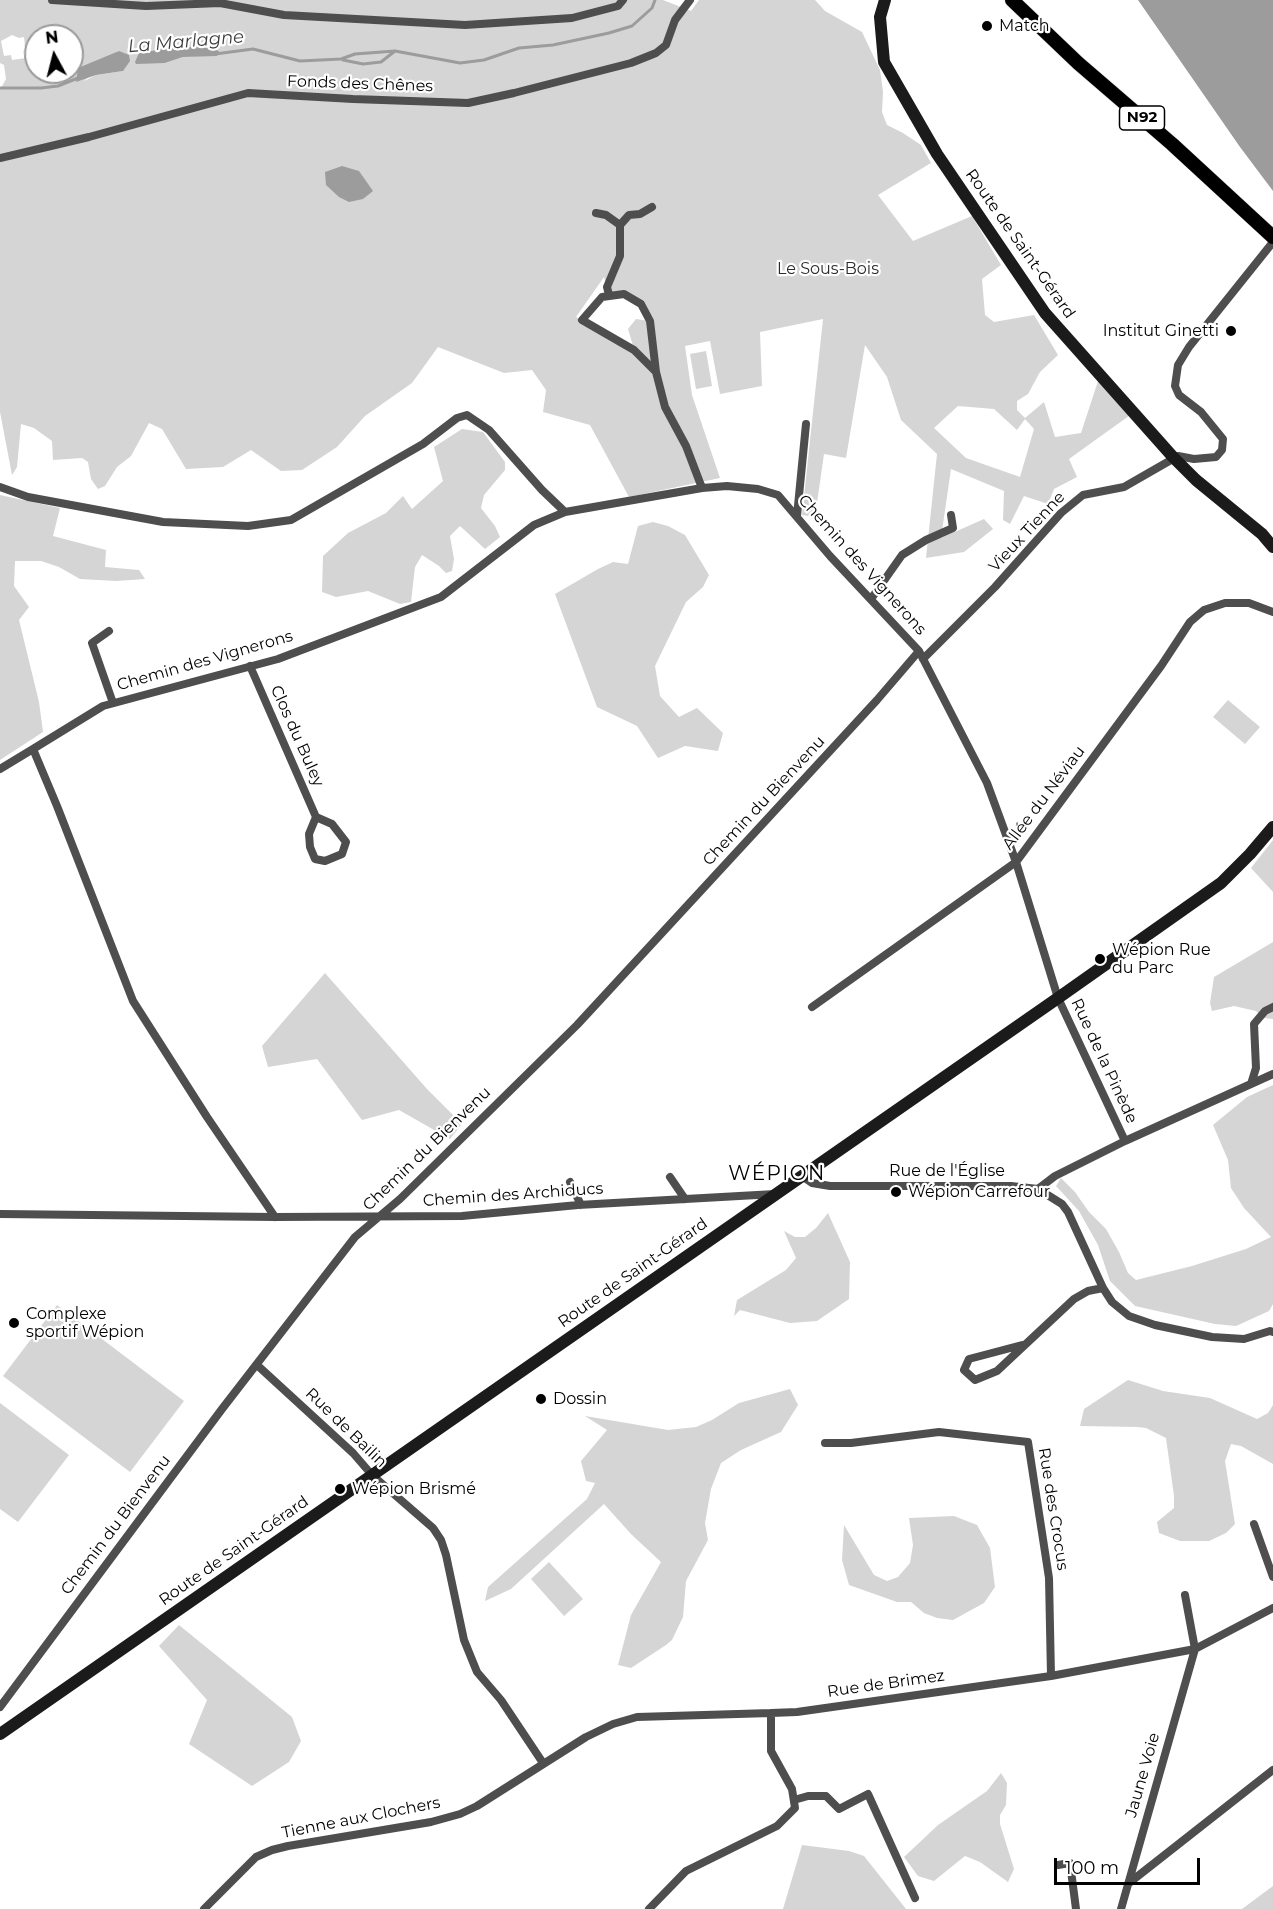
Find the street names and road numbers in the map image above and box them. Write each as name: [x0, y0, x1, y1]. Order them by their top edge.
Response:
street label: Fonds des Chênes: [287, 72, 433, 96]
road number: N92: [1120, 106, 1164, 130]
street label: Route de Saint-Gérard: [961, 165, 1079, 323]
street label: Vieux Tienne: [985, 488, 1069, 576]
street label: Chemin des Vignerons: [794, 491, 930, 639]
street label: Chemin des Vignerons: [115, 627, 295, 695]
street label: Clos du Buley: [266, 682, 328, 790]
street label: Chemin du Bienvenu: [699, 732, 829, 870]
street label: Allée du Néviau: [999, 742, 1089, 854]
street label: Rue de la Pinède: [1067, 995, 1141, 1127]
street label: Chemin du Bienvenu: [359, 1083, 495, 1215]
street label: Rue de l'Église: [889, 1161, 1005, 1181]
street label: Chemin des Archiducs: [422, 1179, 604, 1211]
street label: Route de Saint-Gérard: [554, 1214, 712, 1332]
street label: Rue de Bailin: [301, 1384, 391, 1472]
street label: Rue des Crocus: [1034, 1446, 1072, 1572]
street label: Chemin du Bienvenu: [57, 1451, 175, 1599]
street label: Route de Saint-Gérard: [155, 1492, 313, 1610]
street label: Rue de Brimez: [826, 1666, 946, 1702]
street label: Jaune Voie: [1122, 1730, 1164, 1820]
street label: Tienne aux Clochers: [280, 1793, 442, 1843]

